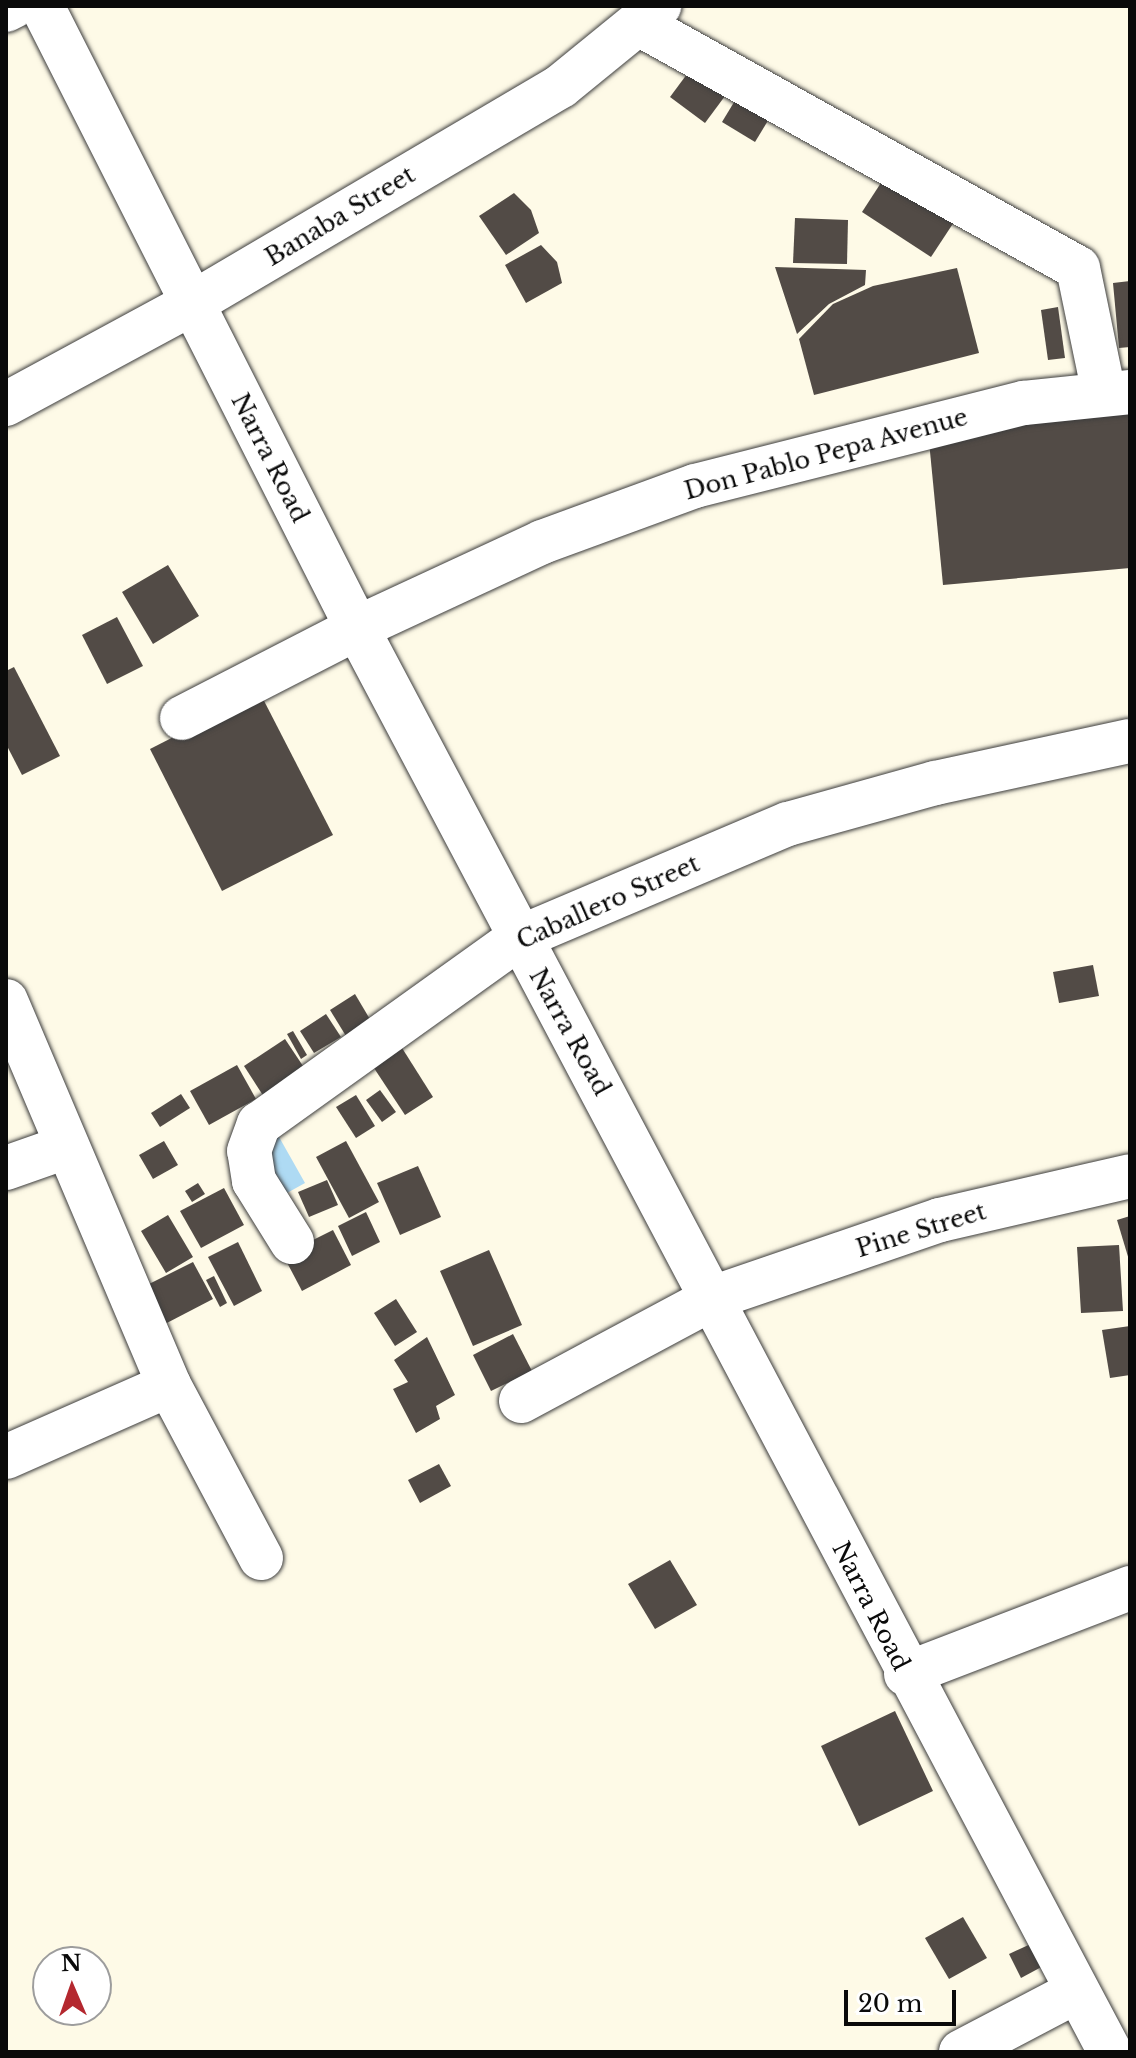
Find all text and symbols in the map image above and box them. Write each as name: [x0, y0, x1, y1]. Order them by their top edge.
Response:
street label: Banaba Street: [260, 160, 420, 272]
street label: Narra Road: [225, 389, 315, 527]
street label: Don Pablo Pepa Avenue: [681, 402, 971, 506]
street label: Caballero Street: [512, 849, 704, 955]
street label: Narra Road: [523, 963, 617, 1101]
street label: Pine Street: [853, 1197, 989, 1263]
street label: Narra Road: [826, 1537, 916, 1675]
north arrow: [32, 1946, 112, 2026]
text: N: [60, 1950, 82, 1977]
scale bar: [848, 1974, 960, 2024]
text: 20 m: [858, 1989, 923, 2018]

